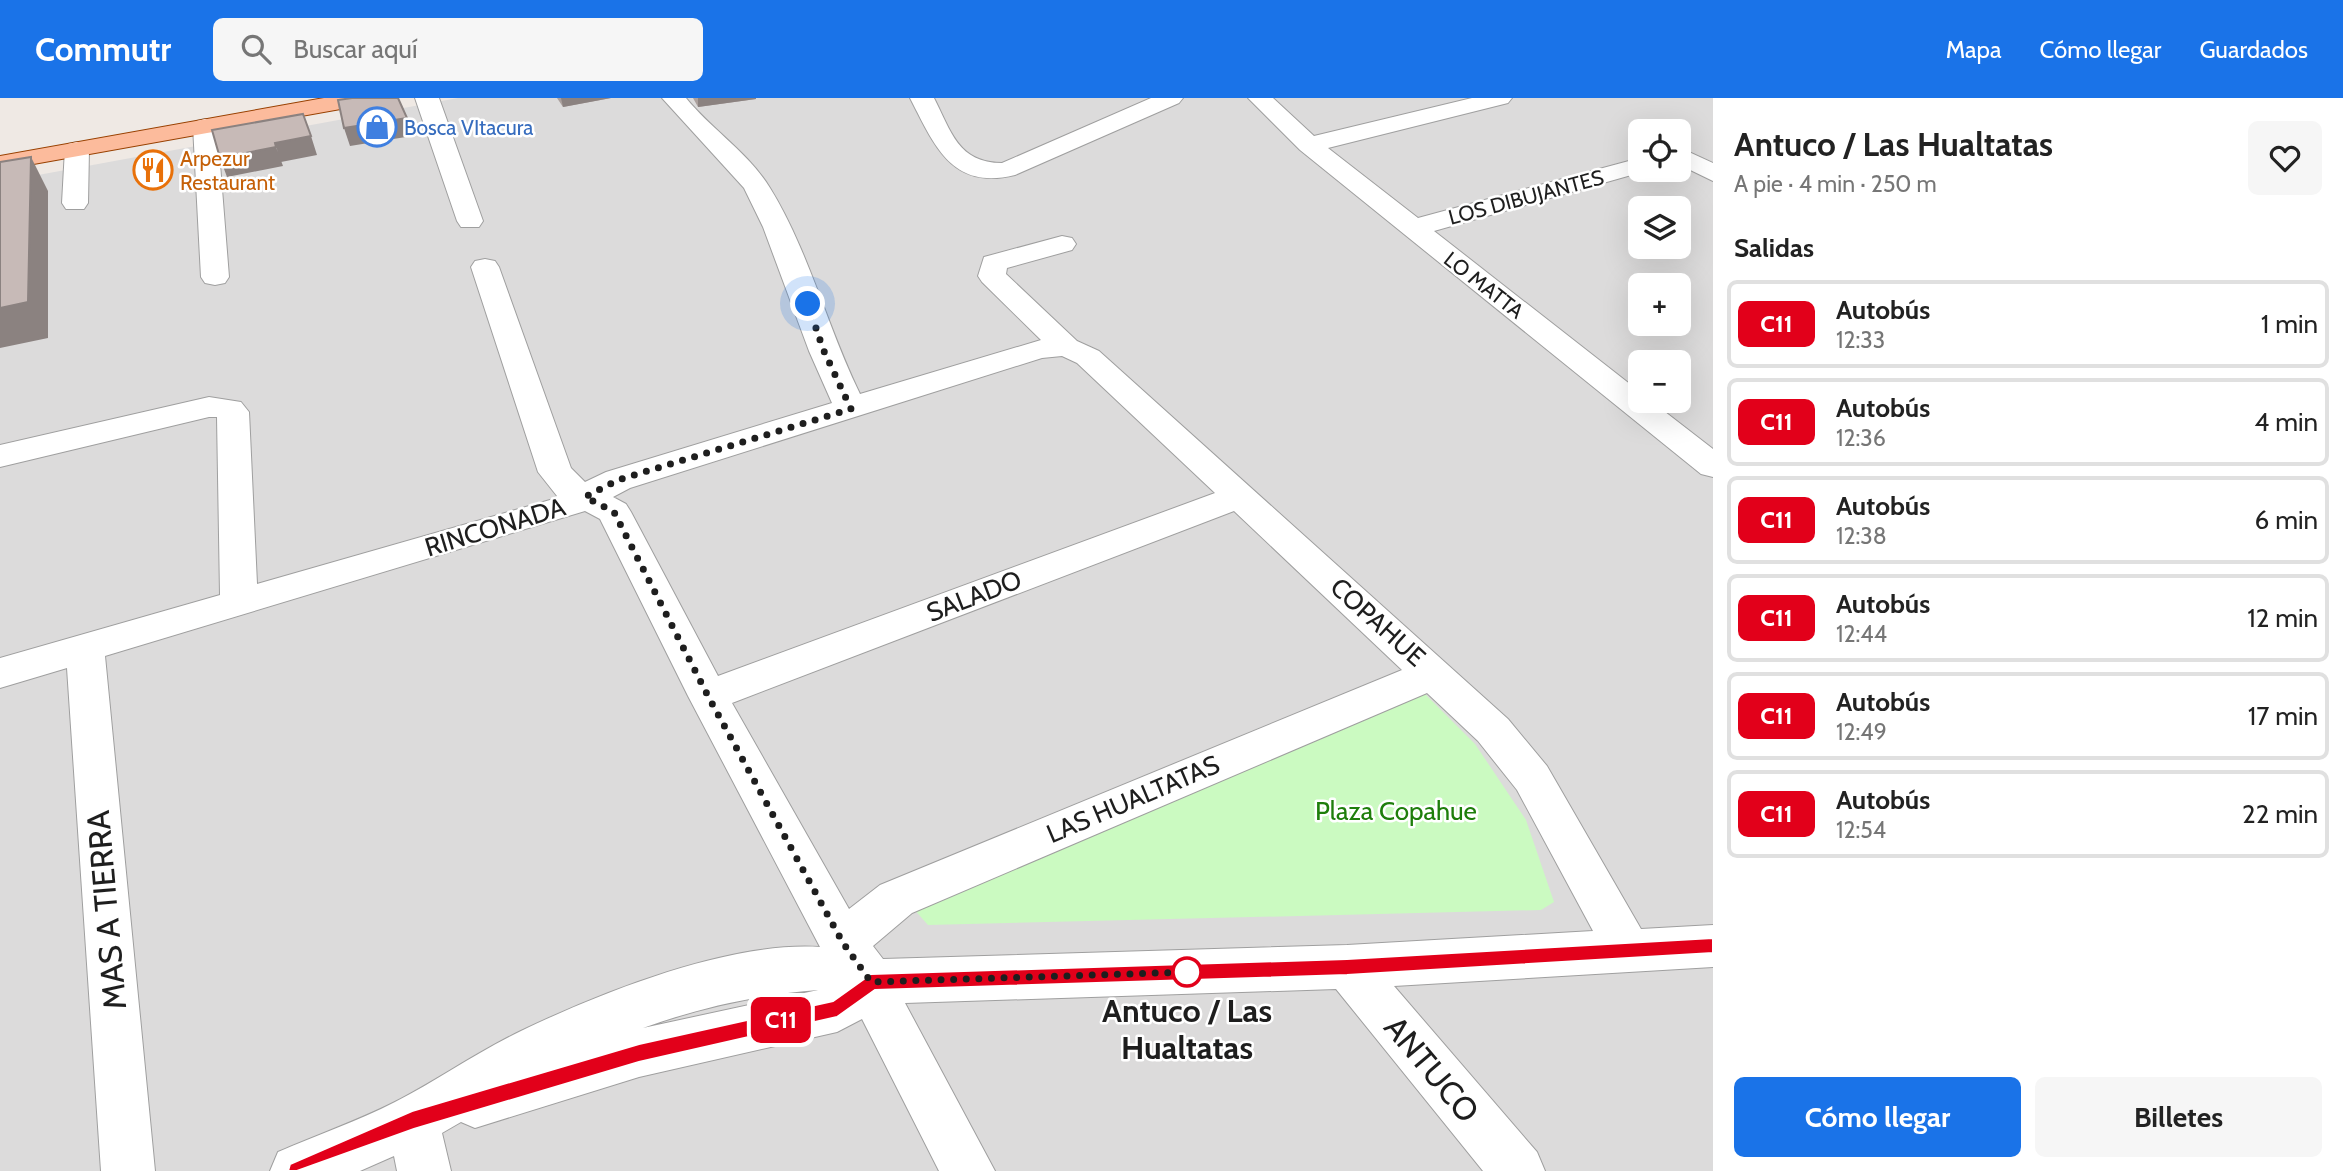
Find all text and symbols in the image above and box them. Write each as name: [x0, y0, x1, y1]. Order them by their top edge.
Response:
search box: [213, 18, 703, 81]
text: Commutr: [35, 29, 171, 69]
icon: search: [237, 30, 275, 68]
text: Buscar aquí: [293, 33, 418, 65]
text: Mapa: [1946, 35, 2002, 64]
text: Cómo llegar: [2040, 35, 2161, 64]
text: Guardados: [2199, 35, 2308, 64]
shop icon: Bosca VItacura: [356, 106, 398, 148]
place label: Bosca VItacura: [404, 115, 533, 140]
map controls: [1628, 119, 1691, 413]
button: locate: [1628, 119, 1691, 182]
button: heart: [2248, 121, 2322, 195]
text: Antuco / Las Hualtatas: [1734, 124, 2053, 164]
place label: Arpezur Restaurant: [180, 146, 275, 195]
restaurant icon: Arpezur Restaurant: [132, 149, 174, 191]
street label: LOS DIBUJANTES: [1446, 164, 1606, 230]
text: A pie · 4 min · 250 m: [1734, 170, 1937, 198]
button: layers: [1628, 196, 1691, 259]
text: Salidas: [1734, 232, 1814, 264]
street label: LO MATTA: [1439, 246, 1529, 324]
button: +: [1628, 273, 1691, 336]
your location: [790, 286, 825, 321]
text: Autobús: [1836, 294, 1930, 326]
text: 1 min: [2261, 308, 2318, 340]
text: C11: [1760, 309, 1793, 338]
text: 12:33: [1836, 326, 1885, 354]
button: −: [1628, 350, 1691, 413]
text: Autobús: [1836, 392, 1930, 424]
text: 4 min: [2254, 406, 2318, 438]
text: C11: [1760, 407, 1793, 436]
text: 12:36: [1836, 424, 1886, 452]
street label: RINCONADA: [421, 490, 569, 564]
text: Autobús: [1836, 490, 1930, 522]
text: 6 min: [2255, 504, 2318, 536]
text: C11: [1760, 505, 1793, 534]
text: 12:38: [1836, 522, 1887, 550]
street label: SALADO: [922, 563, 1026, 629]
street label: COPAHUE: [1324, 571, 1432, 673]
text: Autobús: [1836, 588, 1930, 620]
text: 12 min: [2247, 602, 2318, 634]
text: C11: [1760, 603, 1793, 632]
text: 12:44: [1836, 620, 1887, 648]
text: Autobús: [1836, 686, 1930, 718]
text: 17 min: [2248, 700, 2318, 732]
text: C11: [1760, 701, 1793, 730]
text: 12:49: [1836, 718, 1887, 746]
street label: LAS HUALTATAS: [1042, 748, 1224, 850]
text: Autobús: [1836, 784, 1930, 816]
park label: Plaza Copahue: [1315, 795, 1477, 827]
text: 22 min: [2242, 798, 2318, 830]
text: C11: [1760, 799, 1793, 828]
street label: MAS A TIERRA: [78, 809, 134, 1011]
text: 12:54: [1836, 816, 1886, 844]
marker: Antuco / Las Hualtatas: [1172, 957, 1202, 987]
place label: Antuco / Las Hualtatas: [1102, 991, 1272, 1067]
line badge: C11: [741, 997, 821, 1043]
text: C11: [765, 1005, 797, 1034]
street label: ANTUCO: [1376, 1008, 1488, 1130]
button: Cómo llegar: [1734, 1077, 2021, 1157]
button: Billetes: [2035, 1077, 2322, 1157]

